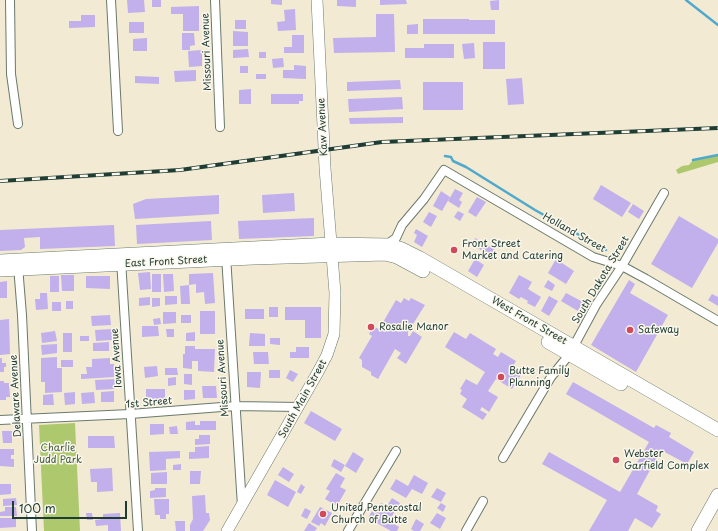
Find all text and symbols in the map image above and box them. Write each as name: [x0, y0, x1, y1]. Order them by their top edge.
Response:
street label: Missouri Avenue: [200, 13, 214, 91]
street label: Kaw Avenue: [315, 98, 331, 156]
street label: Holland Street: [540, 211, 608, 255]
street label: South Dakota Street: [570, 234, 632, 326]
place label: Front Street Market and Catering: [462, 238, 563, 262]
marker: Front Street Market and Catering: [449, 245, 459, 255]
street label: East Front Street: [124, 254, 208, 270]
street label: West Front Street: [489, 294, 569, 348]
place label: Rosalie Manor: [379, 321, 448, 333]
marker: Rosalie Manor: [366, 322, 376, 332]
place label: Safeway: [638, 324, 679, 336]
marker: Safeway: [625, 325, 635, 335]
street label: Iowa Avenue: [109, 328, 125, 388]
street label: Missouri Avenue: [214, 339, 232, 417]
street label: Delaware Avenue: [8, 354, 24, 438]
street label: South Main Street: [276, 358, 330, 440]
place label: Butte Family Planning: [509, 365, 570, 388]
marker: Butte Family Planning: [496, 372, 506, 382]
street label: 1st Street: [125, 395, 173, 411]
park label: Charlie Judd Park: [34, 442, 82, 466]
place label: Webster Garfield Complex: [624, 448, 709, 472]
marker: Webster Garfield Complex: [611, 455, 621, 465]
scale bar: [14, 493, 129, 519]
text: 100 m: [19, 499, 56, 517]
place label: United Pentecostal Church of Butte: [331, 502, 422, 526]
marker: United Pentecostal Church of Butte: [318, 509, 328, 519]

